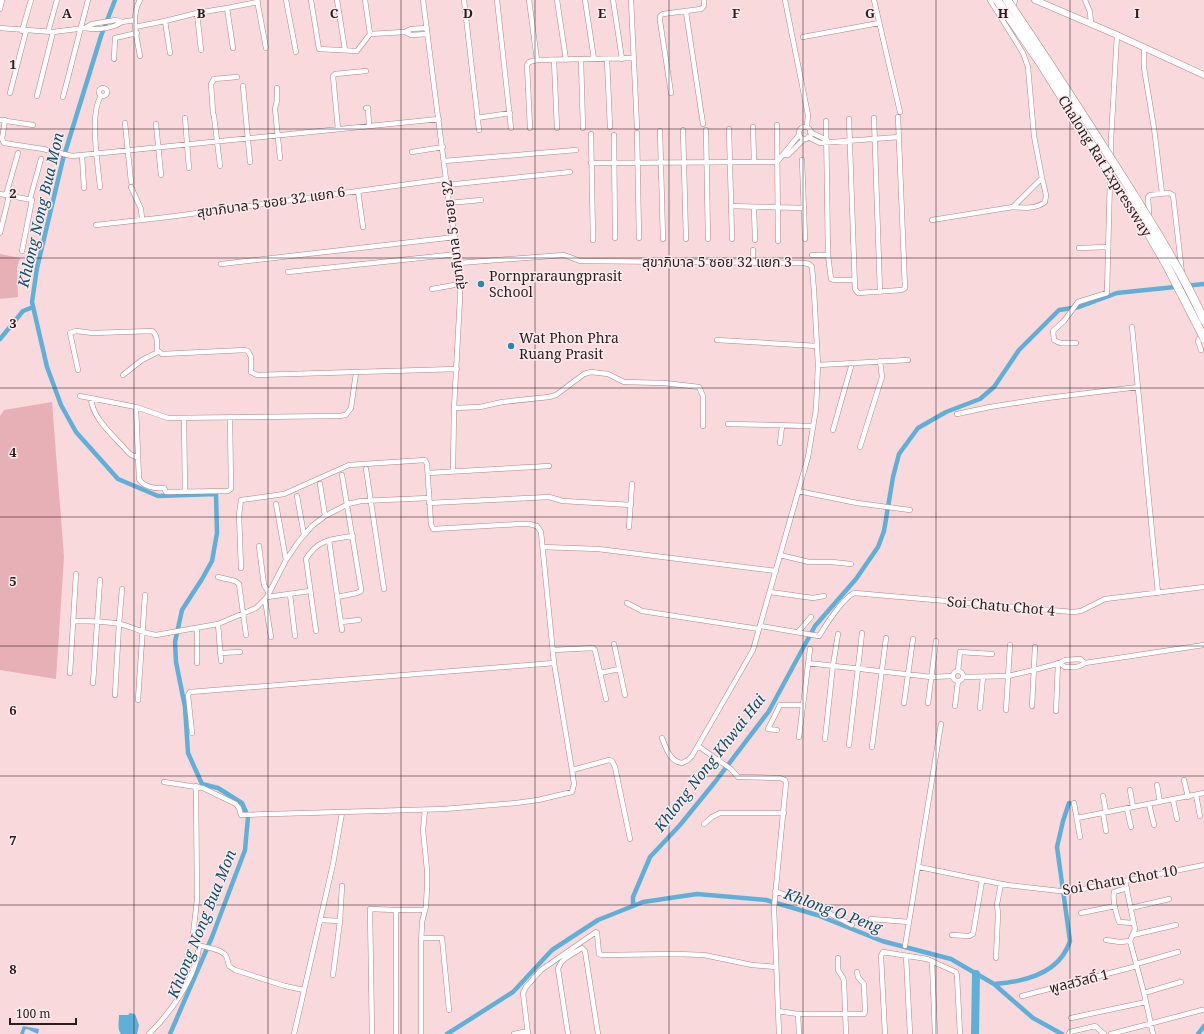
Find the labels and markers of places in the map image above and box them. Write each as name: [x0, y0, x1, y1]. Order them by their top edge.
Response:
place label: Pornpraraungprasit School: [489, 266, 622, 301]
marker: Pornpraraungprasit School: [476, 279, 486, 289]
place label: Wat Phon Phra Ruang Prasit: [519, 328, 619, 363]
marker: Wat Phon Phra Ruang Prasit: [506, 341, 516, 351]

